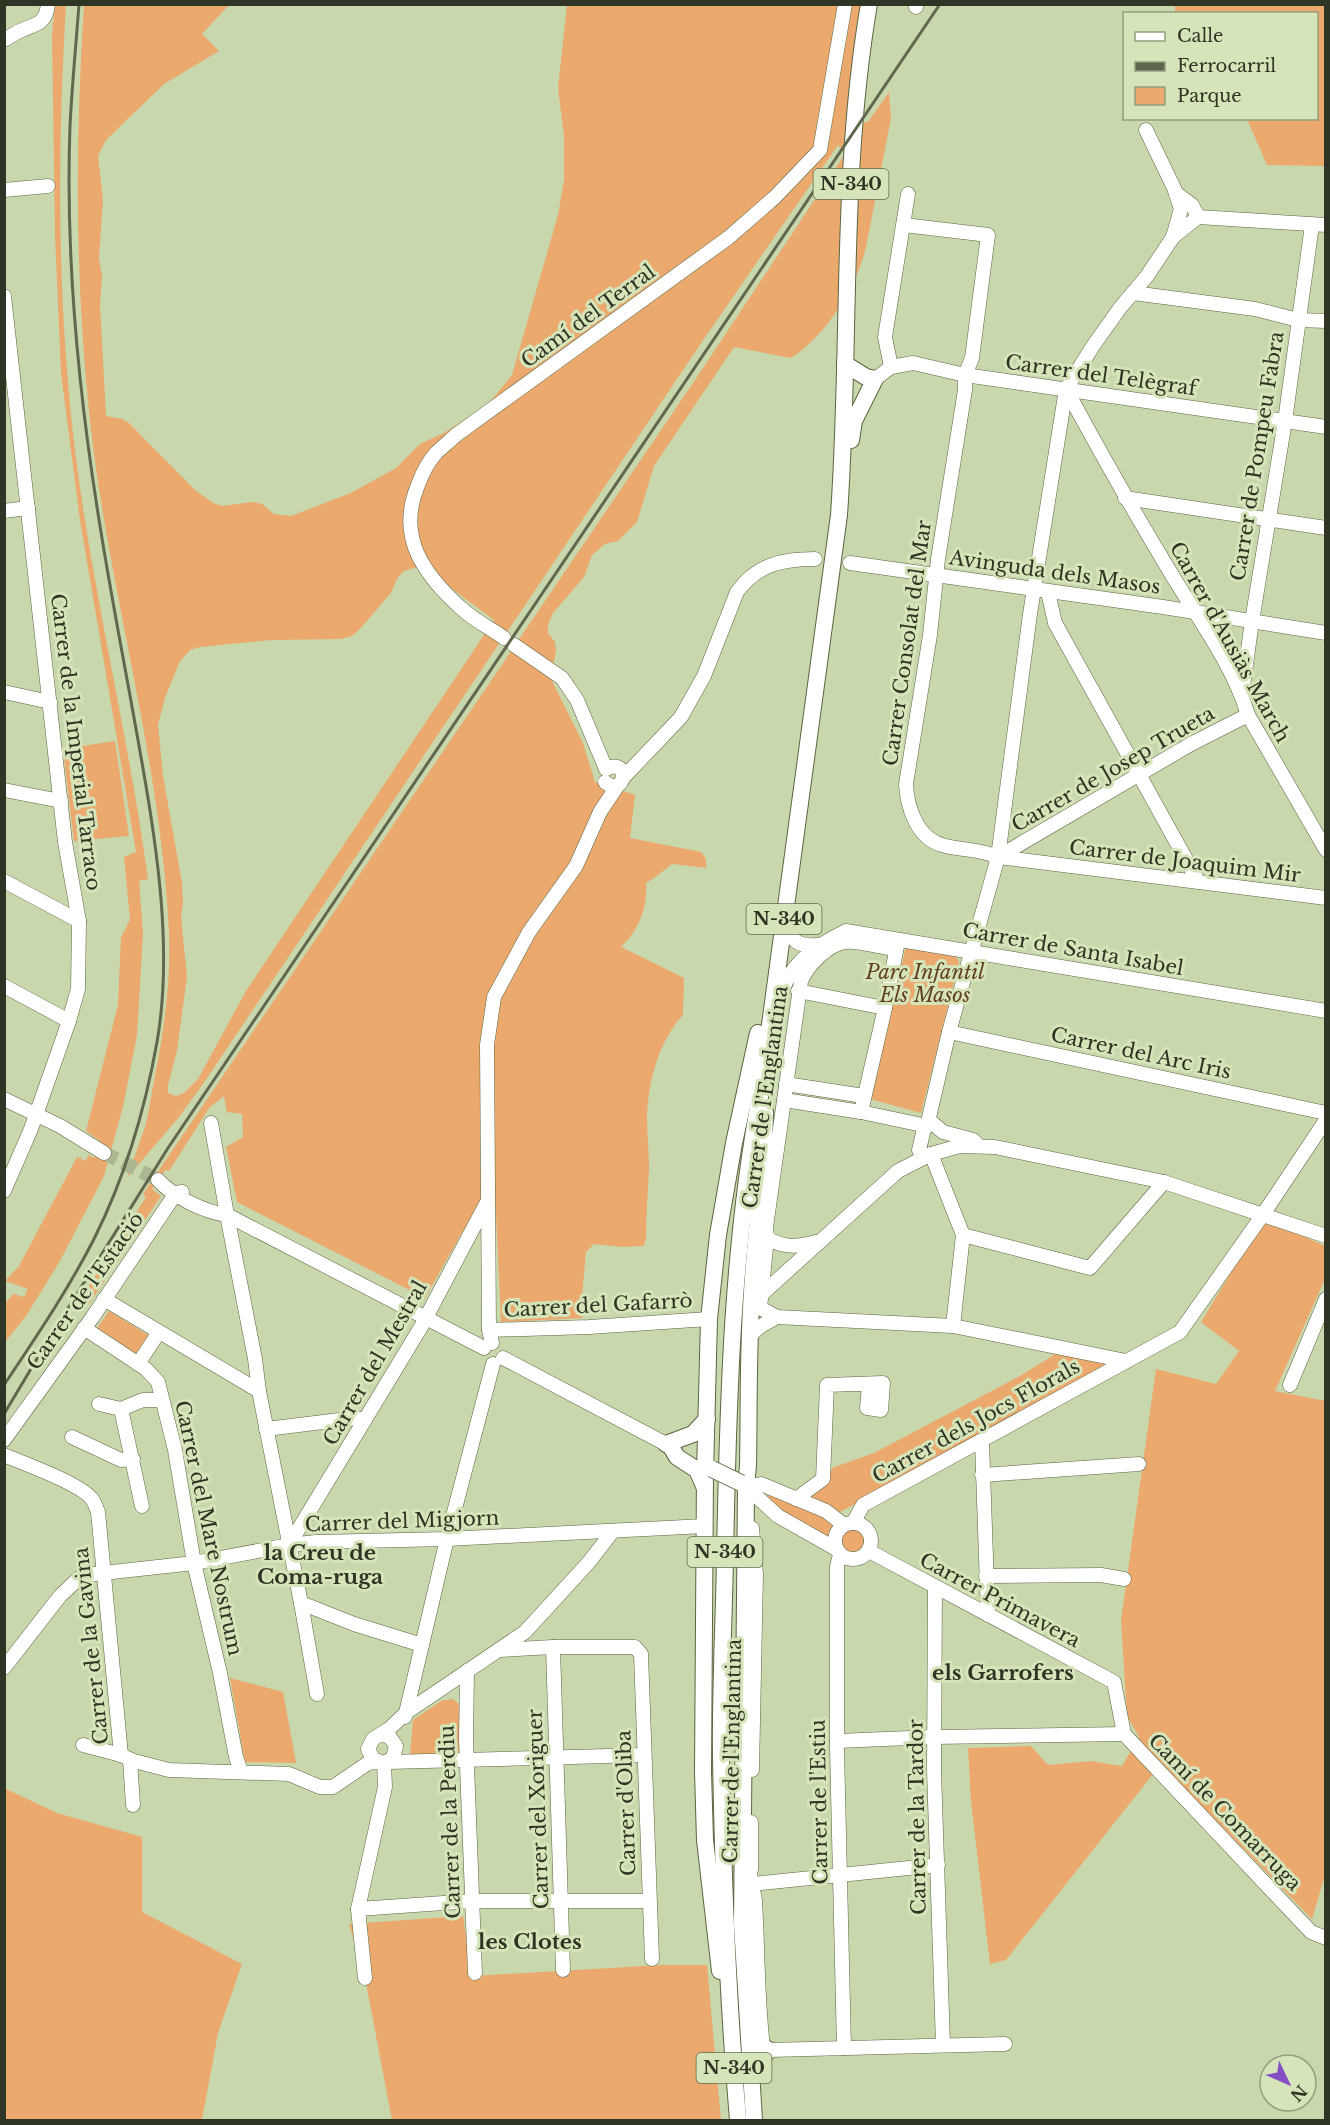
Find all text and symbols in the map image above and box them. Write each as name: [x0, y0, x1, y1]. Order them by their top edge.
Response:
legend: [1123, 12, 1318, 120]
text: Calle: [1177, 25, 1223, 47]
text: Ferrocarril: [1177, 55, 1276, 77]
text: Parque: [1177, 85, 1242, 107]
road number: N-340: [814, 169, 888, 199]
street label: Camí del Terral: [516, 259, 660, 373]
street label: Carrer de Pompeu Fabra: [1225, 329, 1289, 582]
street label: Carrer del Telègraf: [1004, 350, 1201, 401]
street label: Carrer Consolat del Mar: [878, 518, 936, 767]
street label: Carrer d'Ausiàs March: [1165, 537, 1295, 747]
street label: Avinguda dels Masos: [947, 545, 1162, 599]
street label: Carrer de la Imperial Tarraco: [46, 592, 106, 892]
street label: Carrer de Josep Trueta: [1007, 701, 1219, 837]
street label: Carrer de Joaquim Mir: [1068, 835, 1303, 887]
road number: N-340: [746, 904, 822, 934]
street label: Carrer de Santa Isabel: [961, 918, 1185, 980]
park label: Parc Infantil Els Masos: [865, 960, 985, 1007]
street label: Carrer de l'Englantina: [737, 983, 793, 1210]
street label: Carrer del Arc Iris: [1049, 1022, 1233, 1084]
street label: Carrer de l'Estació: [22, 1208, 148, 1374]
street label: Carrer del Mestral: [318, 1276, 432, 1450]
street label: Carrer del Gafarrò: [503, 1288, 693, 1322]
street label: Carrer dels Jocs Florals: [868, 1354, 1084, 1488]
street label: Carrer del Mare Nostrum: [170, 1398, 248, 1658]
street label: Carrer del Migjorn: [304, 1506, 500, 1536]
road number: N-340: [688, 1537, 762, 1567]
district label: la Creu de Coma-ruga: [257, 1540, 383, 1590]
street label: Carrer de la Gavina: [69, 1545, 113, 1746]
street label: Carrer Primavera: [916, 1548, 1085, 1653]
street label: Carrer de l'Englantina: [718, 1638, 746, 1863]
district label: els Garrofers: [932, 1660, 1074, 1686]
street label: Carrer del Xoriguer: [522, 1708, 553, 1910]
street label: Carrer de la Tardor: [903, 1718, 931, 1915]
street label: Carrer de l'Estiu: [806, 1719, 832, 1885]
street label: Carrer de la Perdiu: [435, 1725, 465, 1919]
street label: Camí de Comarruga: [1144, 1728, 1307, 1896]
street label: Carrer d'Oliba: [611, 1729, 641, 1876]
district label: les Clotes: [478, 1929, 582, 1955]
road number: N-340: [696, 2053, 771, 2083]
north arrow: [1258, 2053, 1318, 2113]
text: N: [1286, 2081, 1311, 2106]

